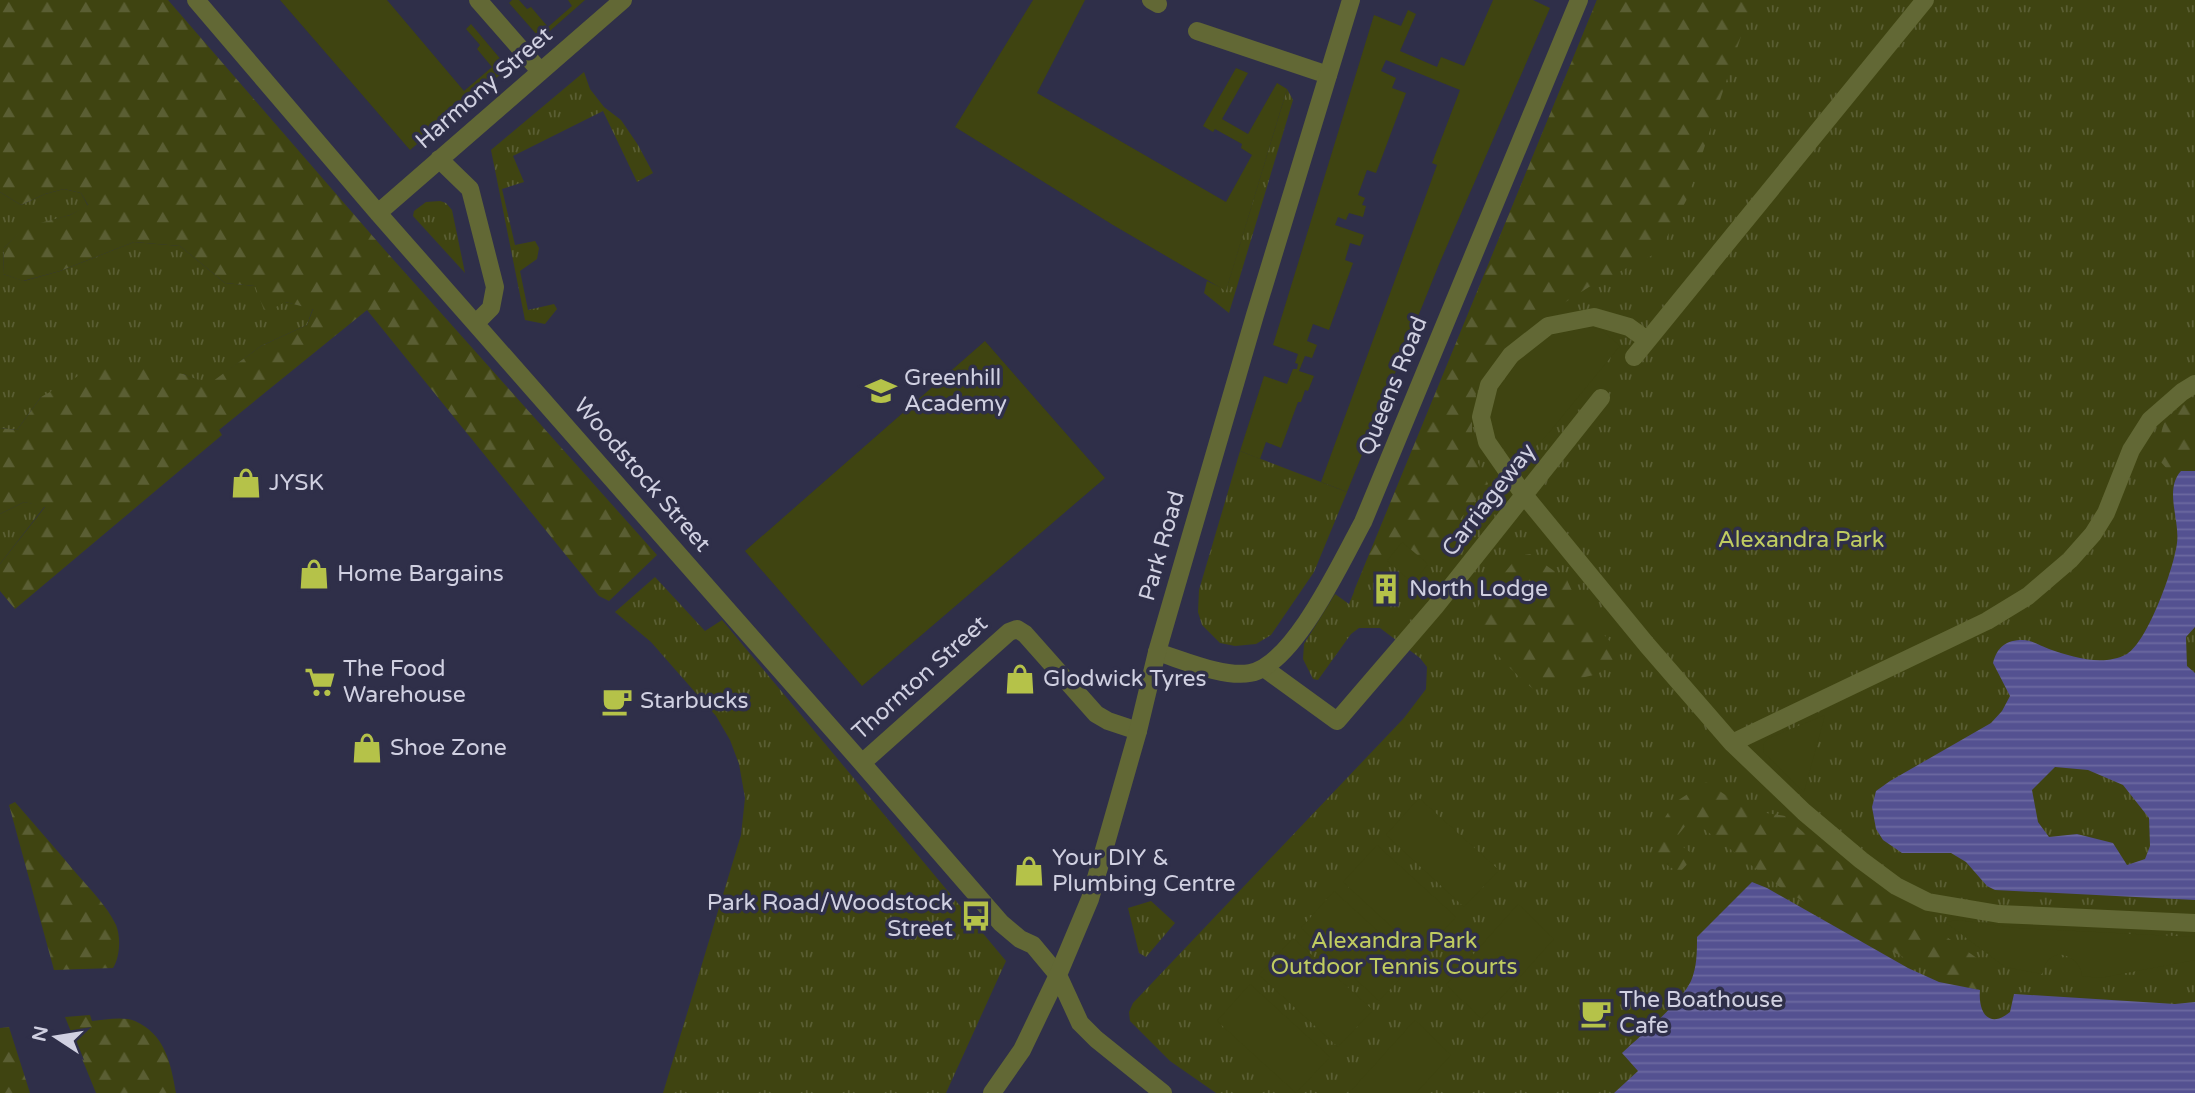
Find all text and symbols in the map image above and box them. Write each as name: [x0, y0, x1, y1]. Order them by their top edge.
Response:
street label: Harmony Street: [410, 21, 558, 155]
street label: Queens Road: [1352, 312, 1434, 460]
place label: Greenhill Academy: [904, 364, 1007, 418]
school or university icon: Greenhill Academy: [864, 374, 898, 408]
street label: Woodstock Street: [568, 392, 717, 558]
street label: Carriageway: [1436, 438, 1542, 562]
shop icon: JYSK: [229, 466, 263, 500]
place label: JYSK: [269, 469, 324, 497]
street label: Park Road: [1133, 488, 1191, 604]
park label: Alexandra Park: [1718, 526, 1884, 554]
shop icon: Home Bargains: [297, 557, 331, 591]
place label: Home Bargains: [337, 560, 504, 588]
building icon: North Lodge: [1369, 572, 1403, 606]
place label: North Lodge: [1409, 575, 1548, 603]
street label: Thornton Street: [846, 610, 994, 746]
place label: The Food Warehouse: [343, 655, 466, 709]
shop icon: Glodwick Tyres: [1003, 662, 1037, 696]
supermarket icon: The Food Warehouse: [303, 665, 337, 699]
place label: Glodwick Tyres: [1043, 665, 1207, 693]
cafe icon: Starbucks: [600, 684, 634, 718]
place label: Starbucks: [640, 687, 748, 715]
shop icon: Shoe Zone: [350, 731, 384, 765]
place label: Shoe Zone: [390, 734, 507, 762]
place label: Your DIY & Plumbing Centre: [1052, 844, 1236, 898]
shop icon: Your DIY & Plumbing Centre: [1012, 854, 1046, 888]
place label: Park Road/Woodstock Street: [707, 889, 953, 943]
bus stop icon: Park Road/Woodstock Street: [959, 899, 993, 933]
park label: Alexandra Park Outdoor Tennis Courts: [1271, 927, 1517, 981]
place label: The Boathouse Cafe: [1619, 986, 1783, 1040]
cafe icon: The Boathouse Cafe: [1579, 996, 1613, 1030]
north arrow: [21, 1002, 91, 1072]
text: N: [28, 1024, 53, 1043]

